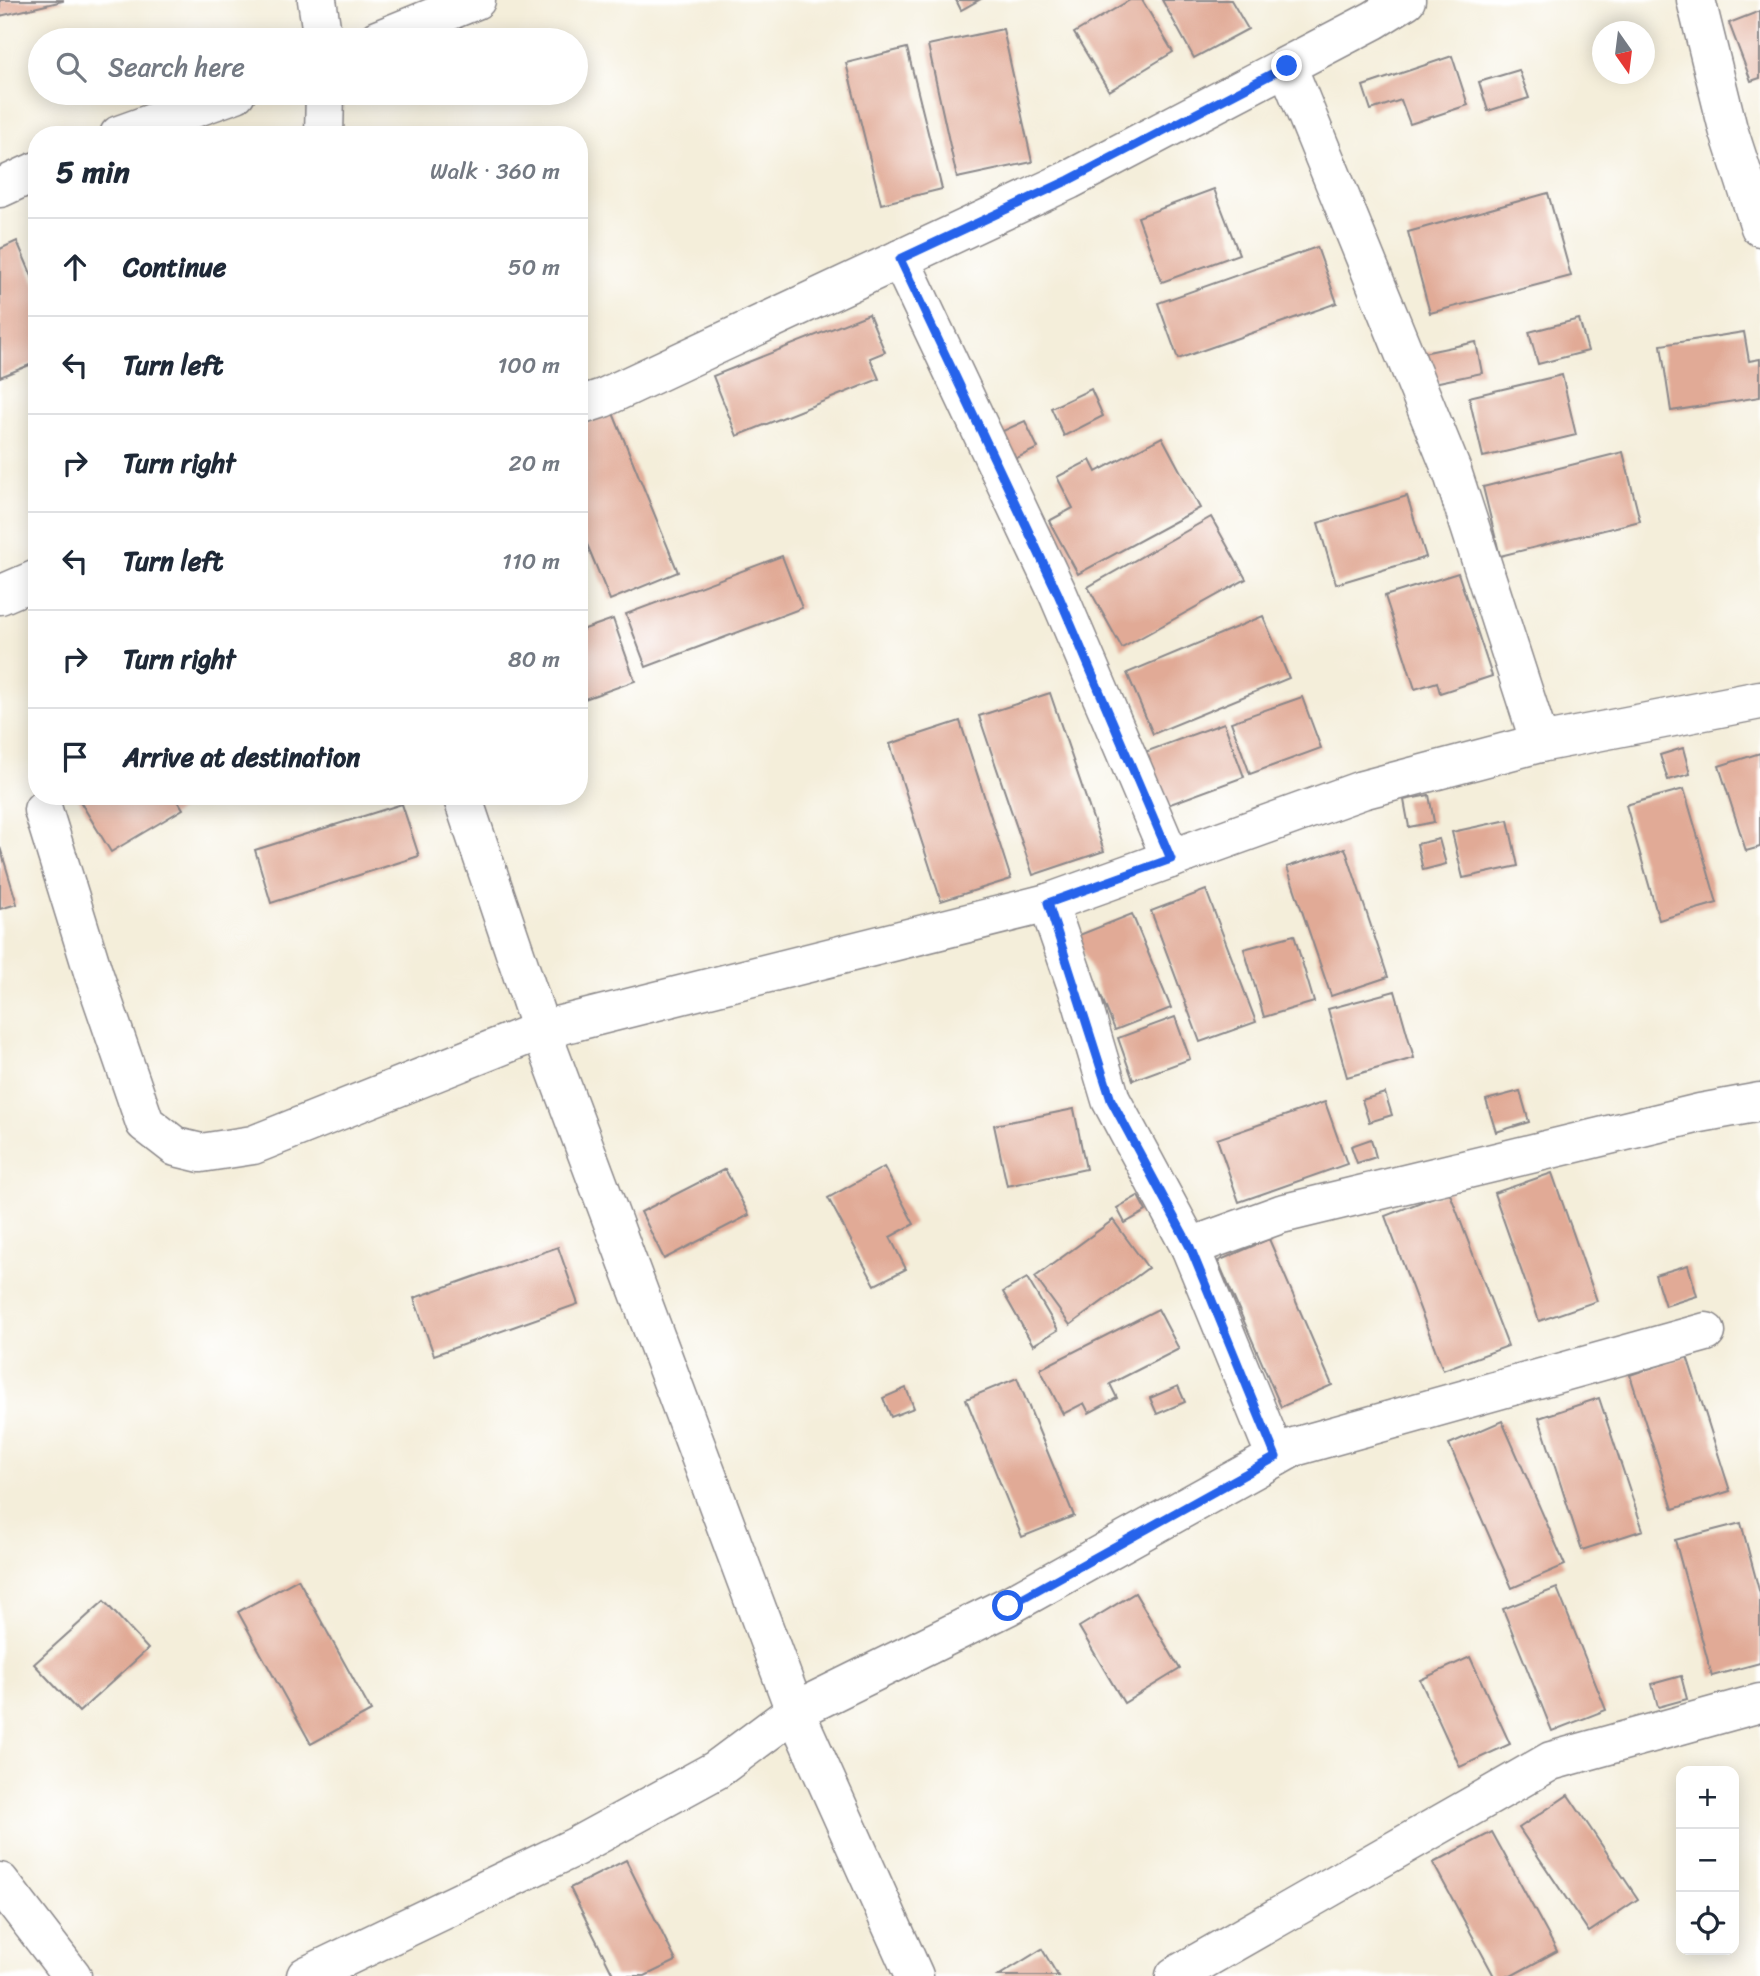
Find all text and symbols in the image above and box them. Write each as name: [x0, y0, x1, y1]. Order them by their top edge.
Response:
north arrow: [1592, 21, 1655, 84]
search box: [28, 28, 588, 105]
text: Search here: [108, 44, 245, 90]
icon: search: [52, 48, 90, 86]
route end: [1271, 50, 1302, 81]
text: 5 min: [56, 145, 130, 199]
text: Walk · 360 m: [430, 151, 560, 192]
text: Continue: [123, 244, 226, 290]
text: 50 m: [508, 247, 560, 288]
icon: ahead: [56, 248, 94, 286]
text: Turn left: [123, 342, 223, 388]
text: 100 m: [497, 345, 560, 386]
icon: left: [56, 346, 94, 384]
text: Turn right: [123, 440, 236, 486]
text: 20 m: [509, 443, 560, 484]
icon: right: [56, 444, 94, 482]
text: Turn left: [123, 538, 223, 584]
text: 110 m: [502, 541, 560, 582]
icon: left: [56, 542, 94, 580]
text: Turn right: [123, 636, 236, 682]
text: 80 m: [508, 639, 560, 680]
icon: right: [56, 640, 94, 678]
text: Arrive at destination: [123, 734, 360, 780]
icon: arrive: [56, 738, 94, 776]
route start: [992, 1590, 1023, 1621]
map controls: [1676, 1766, 1739, 1955]
button: +: [1676, 1766, 1739, 1829]
button: −: [1676, 1829, 1739, 1892]
button: locate: [1676, 1892, 1739, 1955]

